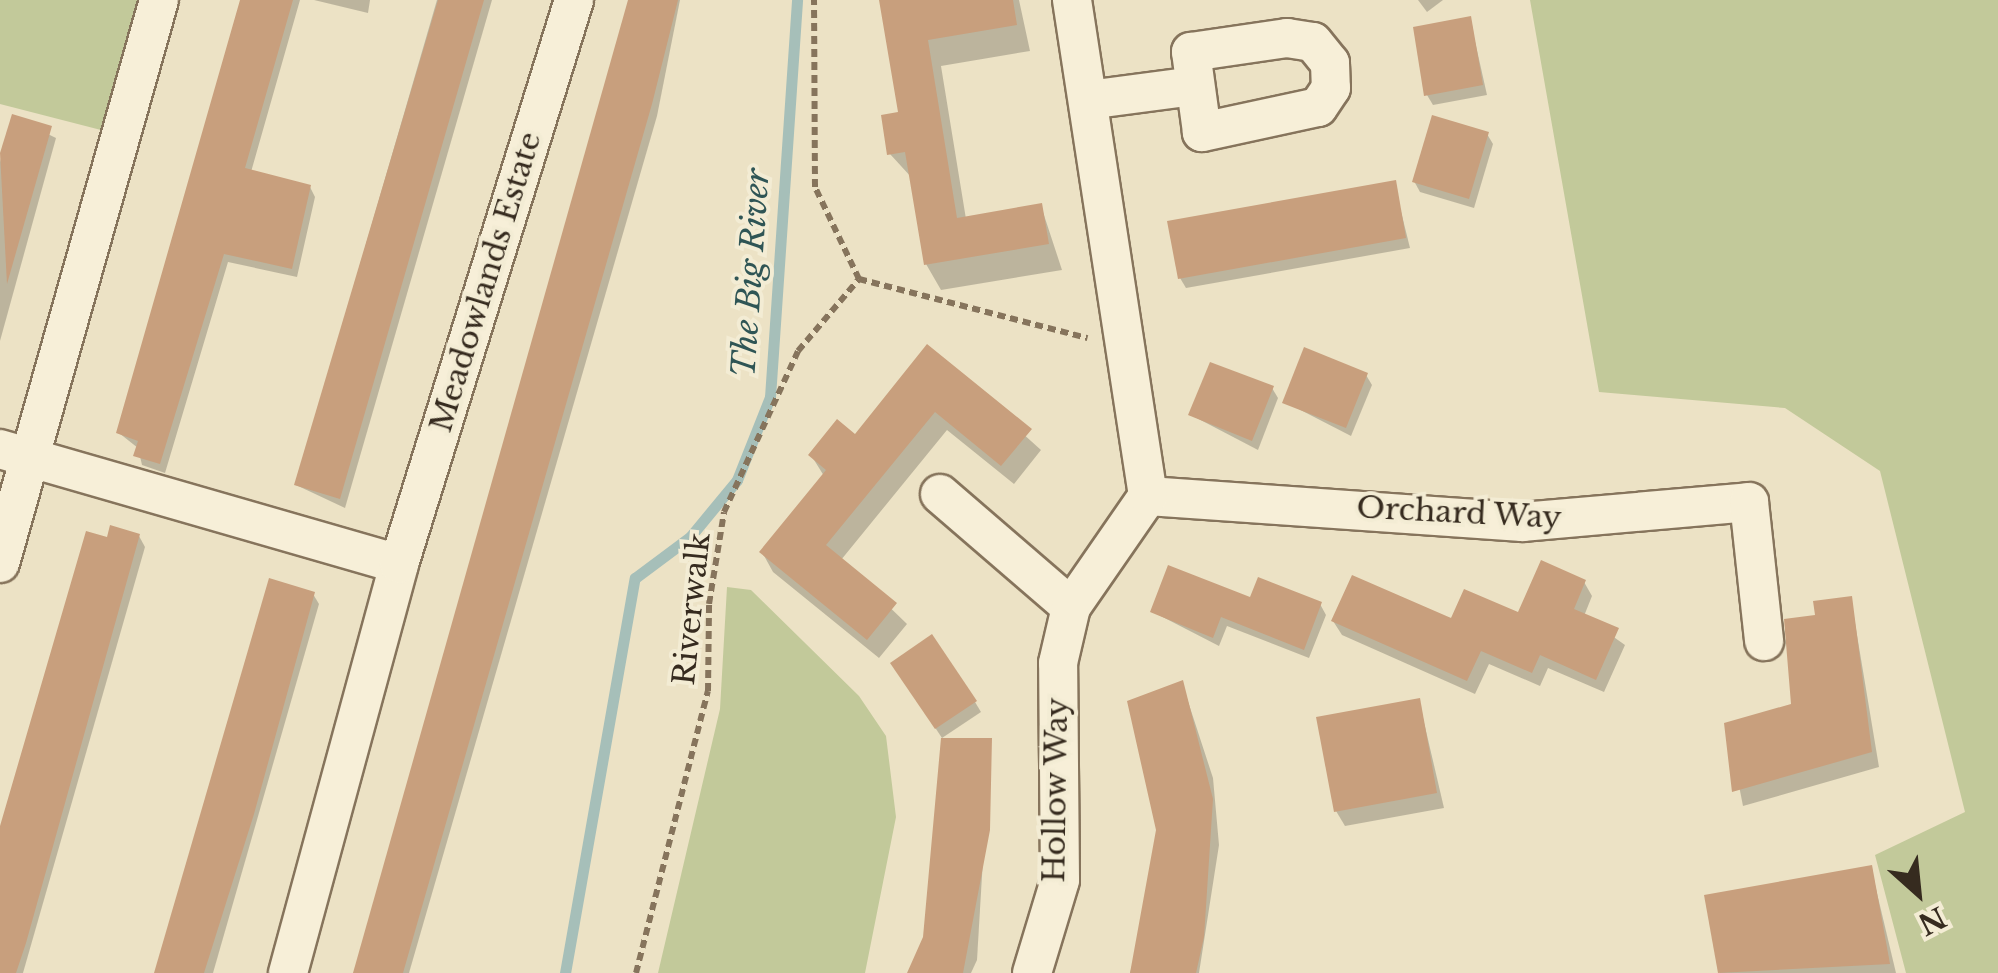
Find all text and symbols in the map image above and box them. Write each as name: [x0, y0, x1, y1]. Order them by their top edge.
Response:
street label: Meadowlands Estate: [423, 128, 549, 436]
water label: The Big River: [725, 167, 777, 379]
street label: Orchard Way: [1355, 490, 1563, 536]
street label: Riverwalk: [666, 531, 718, 687]
street label: Hollow Way: [1036, 696, 1076, 884]
north arrow: [1868, 843, 1968, 943]
text: N: [1912, 899, 1952, 942]

